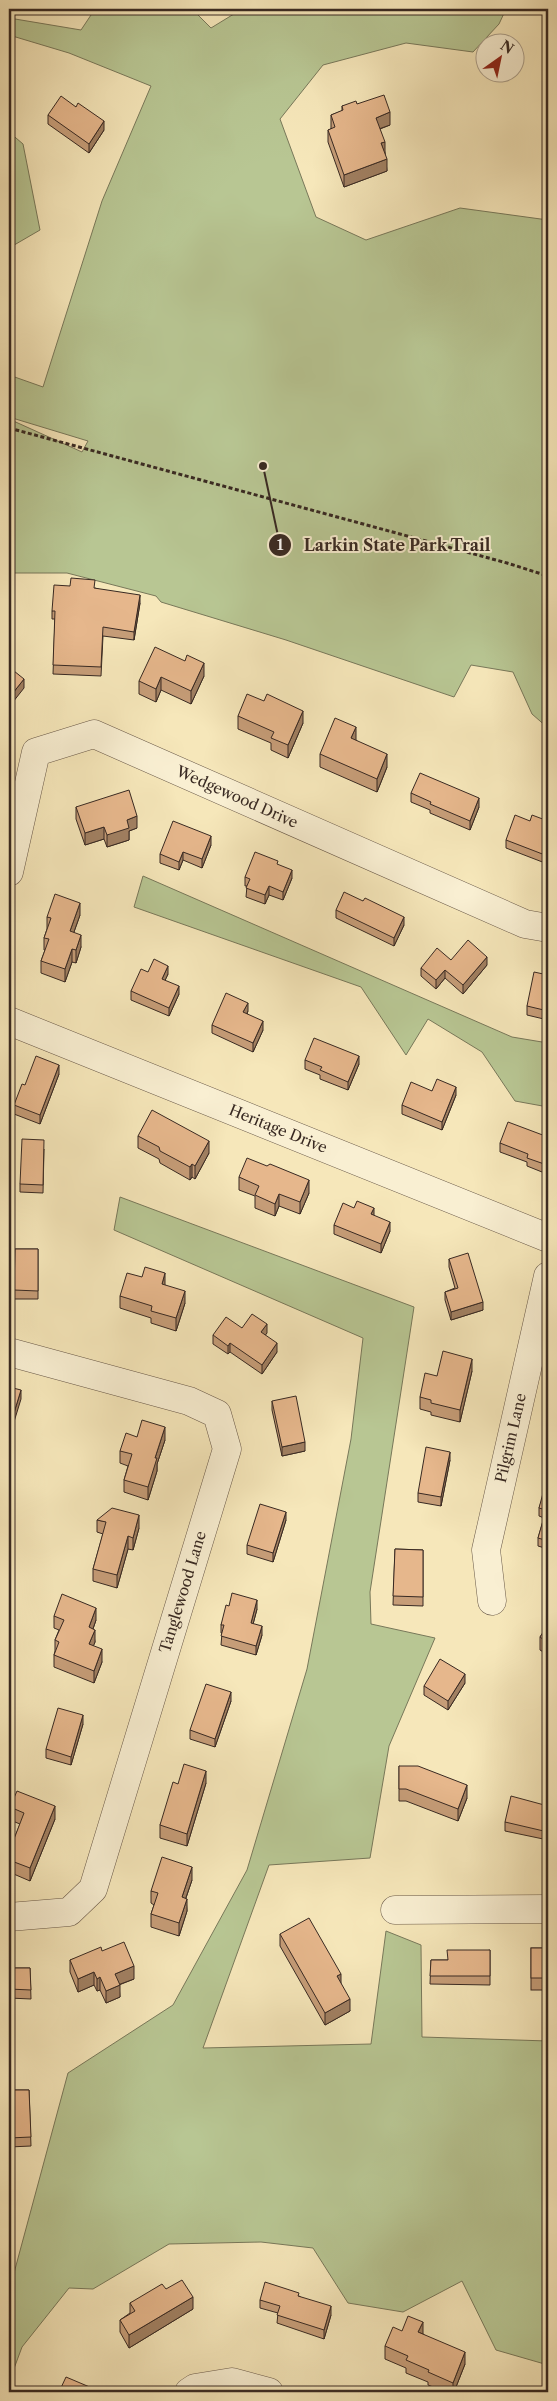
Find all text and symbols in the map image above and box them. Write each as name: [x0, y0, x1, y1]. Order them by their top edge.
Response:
north arrow: [474, 32, 524, 82]
text: N: [497, 36, 517, 58]
callout: Larkin State Park Trail: [268, 529, 500, 560]
text: 1: [277, 535, 284, 554]
text: Larkin State Park Trail: [304, 535, 491, 555]
street label: Wedgewood Drive: [172, 761, 301, 832]
street label: Heritage Drive: [226, 1100, 330, 1157]
street label: Pilgrim Lane: [491, 1391, 530, 1484]
street label: Tanglewood Lane: [155, 1528, 210, 1655]

